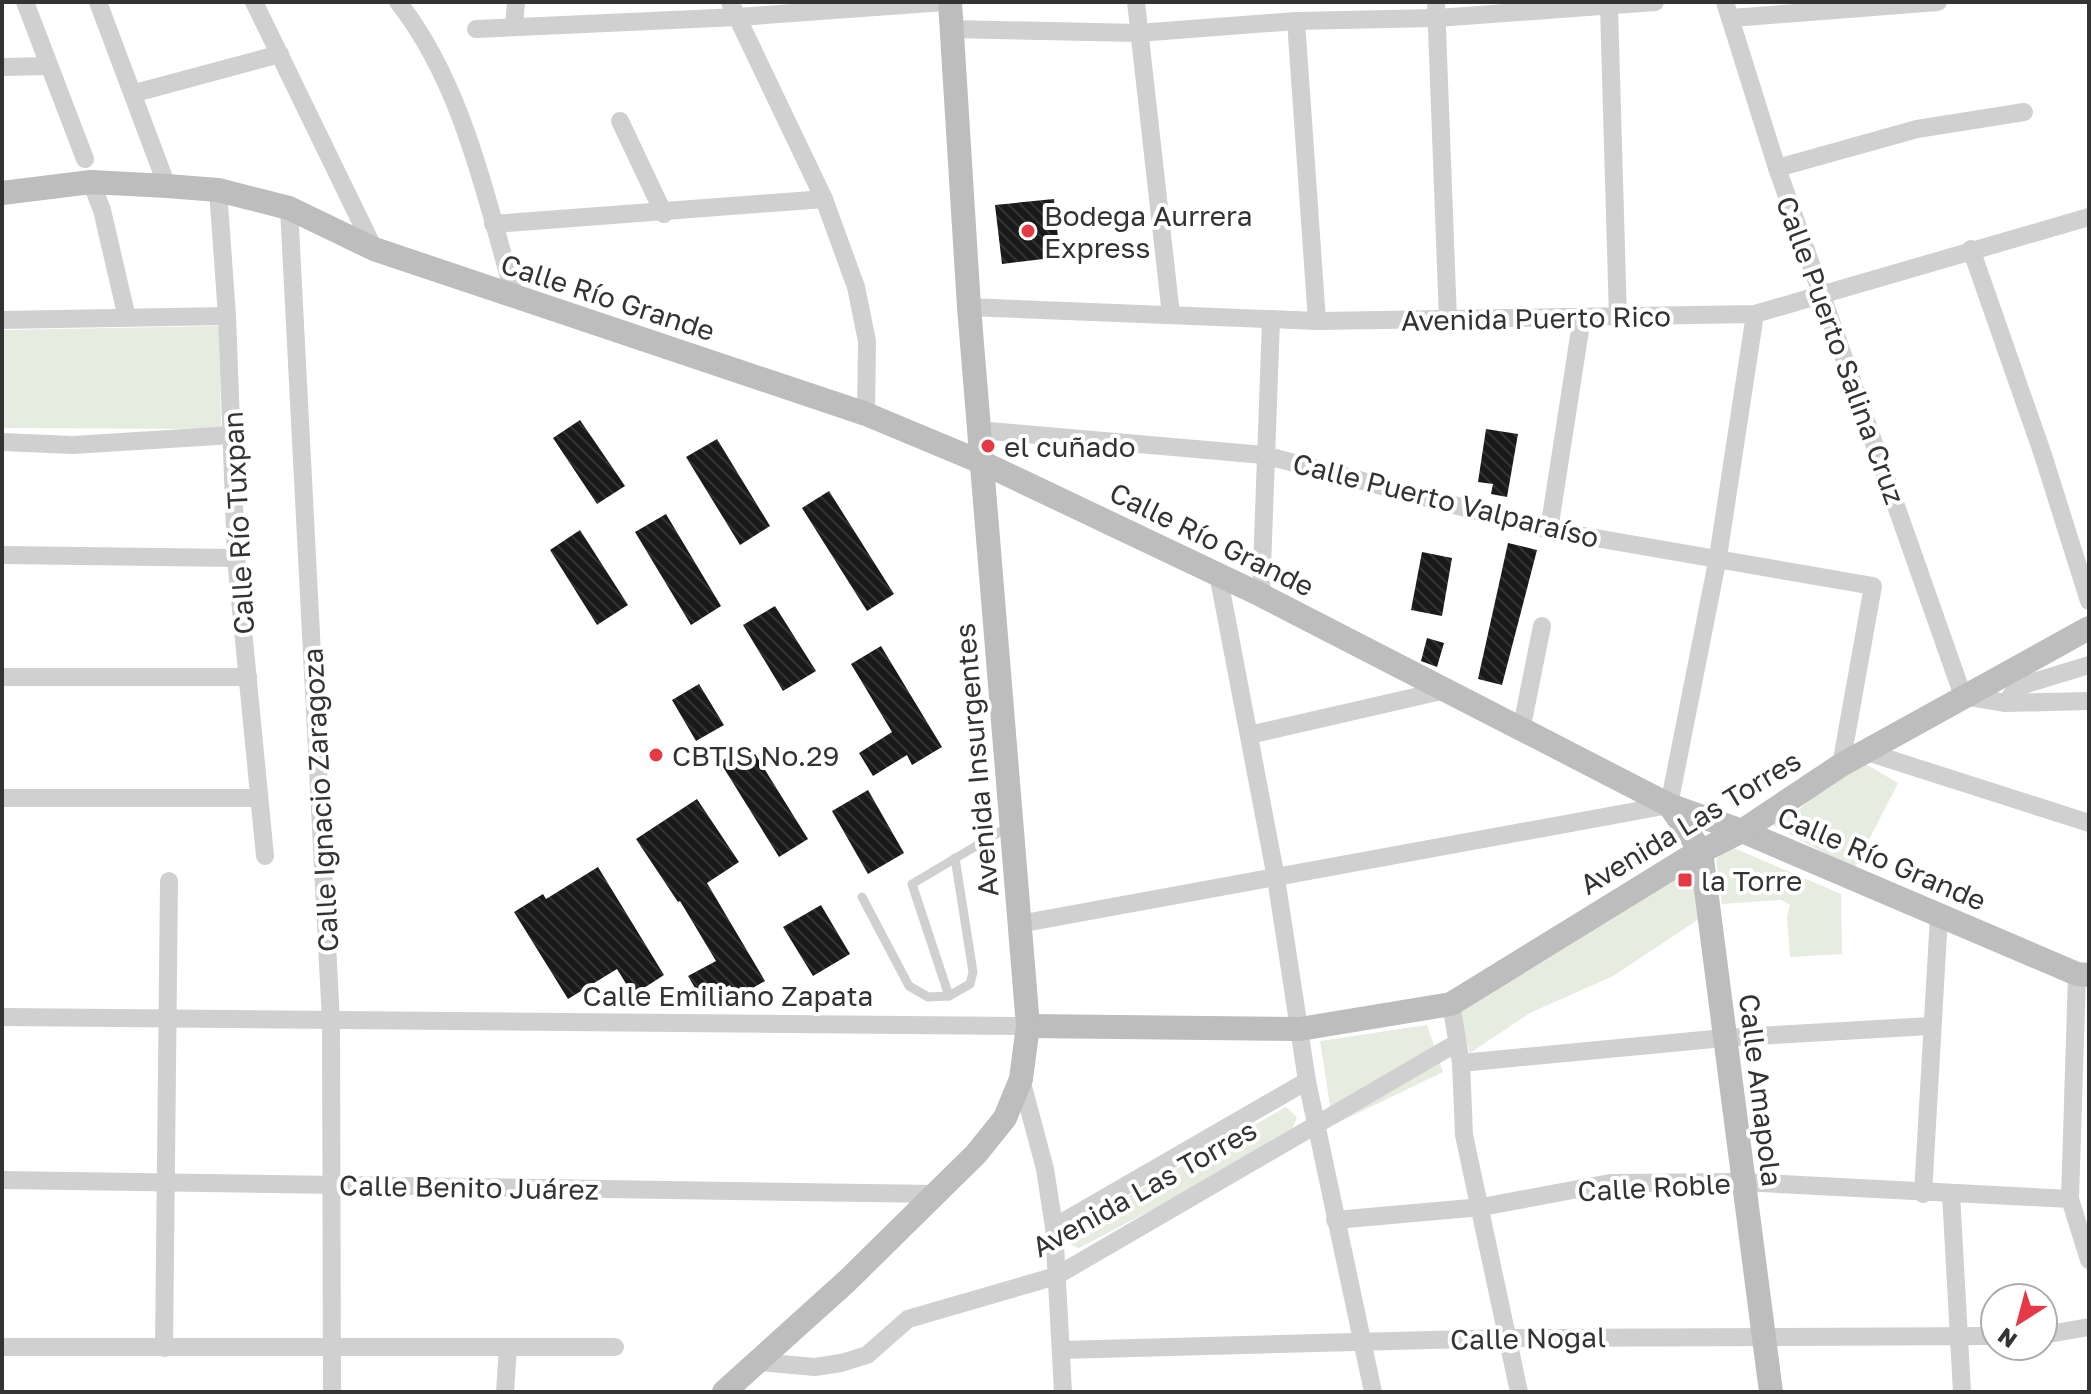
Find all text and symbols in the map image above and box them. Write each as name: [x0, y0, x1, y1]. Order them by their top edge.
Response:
street label: Calle Puerto Salina Cruz: [1770, 192, 1912, 508]
place label: Bodega Aurrera Express: [1044, 199, 1252, 264]
marker: Bodega Aurrera Express: [1019, 222, 1037, 240]
street label: Calle Río Grande: [497, 247, 719, 347]
street label: Avenida Puerto Rico: [1401, 299, 1671, 337]
street label: Calle Río Tuxpan: [216, 411, 260, 635]
place label: el cuñado: [1004, 430, 1135, 463]
marker: el cuñado: [979, 437, 997, 455]
street label: Calle Puerto Valparaíso: [1290, 446, 1602, 554]
street label: Calle Río Grande: [1105, 475, 1319, 603]
street label: Avenida Insurgentes: [948, 622, 1004, 898]
street label: Calle Ignacio Zaragoza: [296, 647, 344, 953]
place label: CBTIS No.29: [672, 739, 839, 772]
street label: Avenida Las Torres: [1574, 743, 1806, 901]
marker: CBTIS No.29: [647, 746, 665, 764]
street label: Calle Río Grande: [1773, 799, 1991, 917]
place label: la Torre: [1701, 864, 1802, 897]
marker: la Torre: [1676, 871, 1694, 889]
street label: Calle Emiliano Zapata: [583, 979, 873, 1012]
street label: Calle Amapola: [1733, 992, 1789, 1188]
street label: Avenida Las Torres: [1026, 1113, 1262, 1263]
street label: Calle Roble: [1577, 1167, 1731, 1207]
street label: Calle Benito Juárez: [339, 1168, 599, 1206]
north arrow: [1979, 1282, 2059, 1362]
street label: Calle Nogal: [1450, 1320, 1606, 1356]
text: N: [1992, 1323, 2022, 1354]

